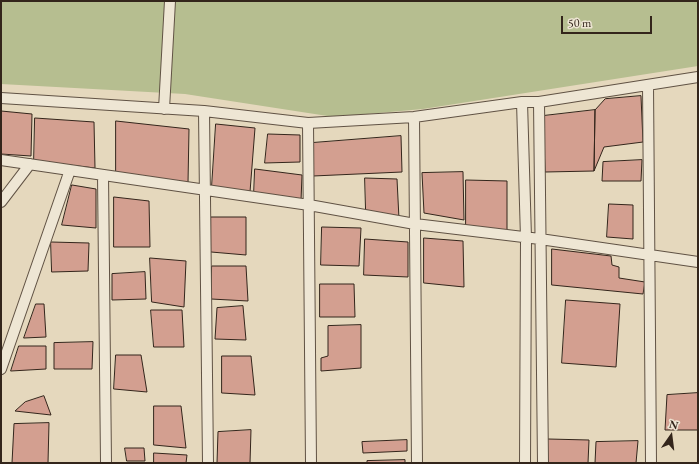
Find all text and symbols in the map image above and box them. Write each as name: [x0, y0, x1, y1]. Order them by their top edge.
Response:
scale bar: [563, 8, 654, 34]
text: 50 m: [568, 15, 591, 31]
north arrow: [651, 416, 691, 456]
text: N: [668, 416, 680, 432]

